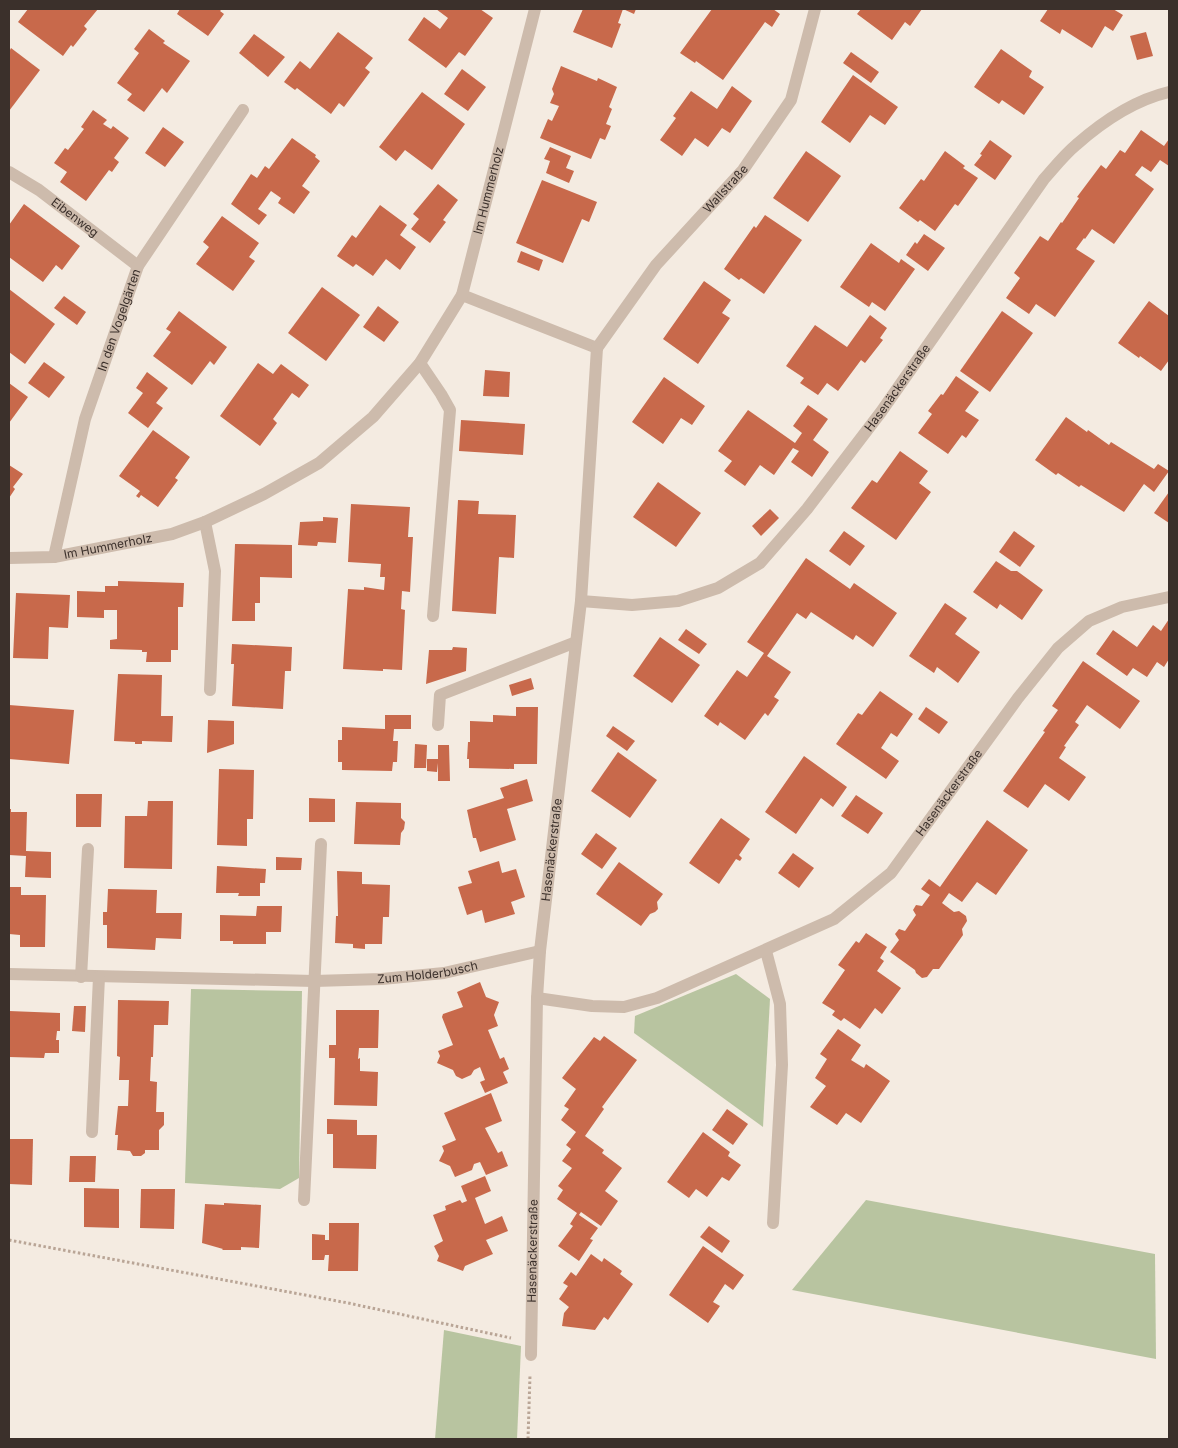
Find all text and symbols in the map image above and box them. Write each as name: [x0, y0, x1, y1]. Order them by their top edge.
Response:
street label: Im Hummerholz: [470, 145, 507, 236]
street label: Wallstraße: [700, 162, 751, 216]
street label: Eibenweg: [48, 194, 102, 240]
street label: In den Vogelgärten: [94, 267, 143, 373]
street label: Hasenäckerstraße: [861, 341, 933, 434]
street label: Im Hummerholz: [62, 530, 153, 562]
street label: Hasenäckerstraße: [912, 746, 985, 839]
street label: Hasenäckerstraße: [538, 797, 565, 902]
street label: Zum Holderbusch: [377, 958, 479, 986]
street label: Hasenäckerstraße: [524, 1199, 541, 1303]

